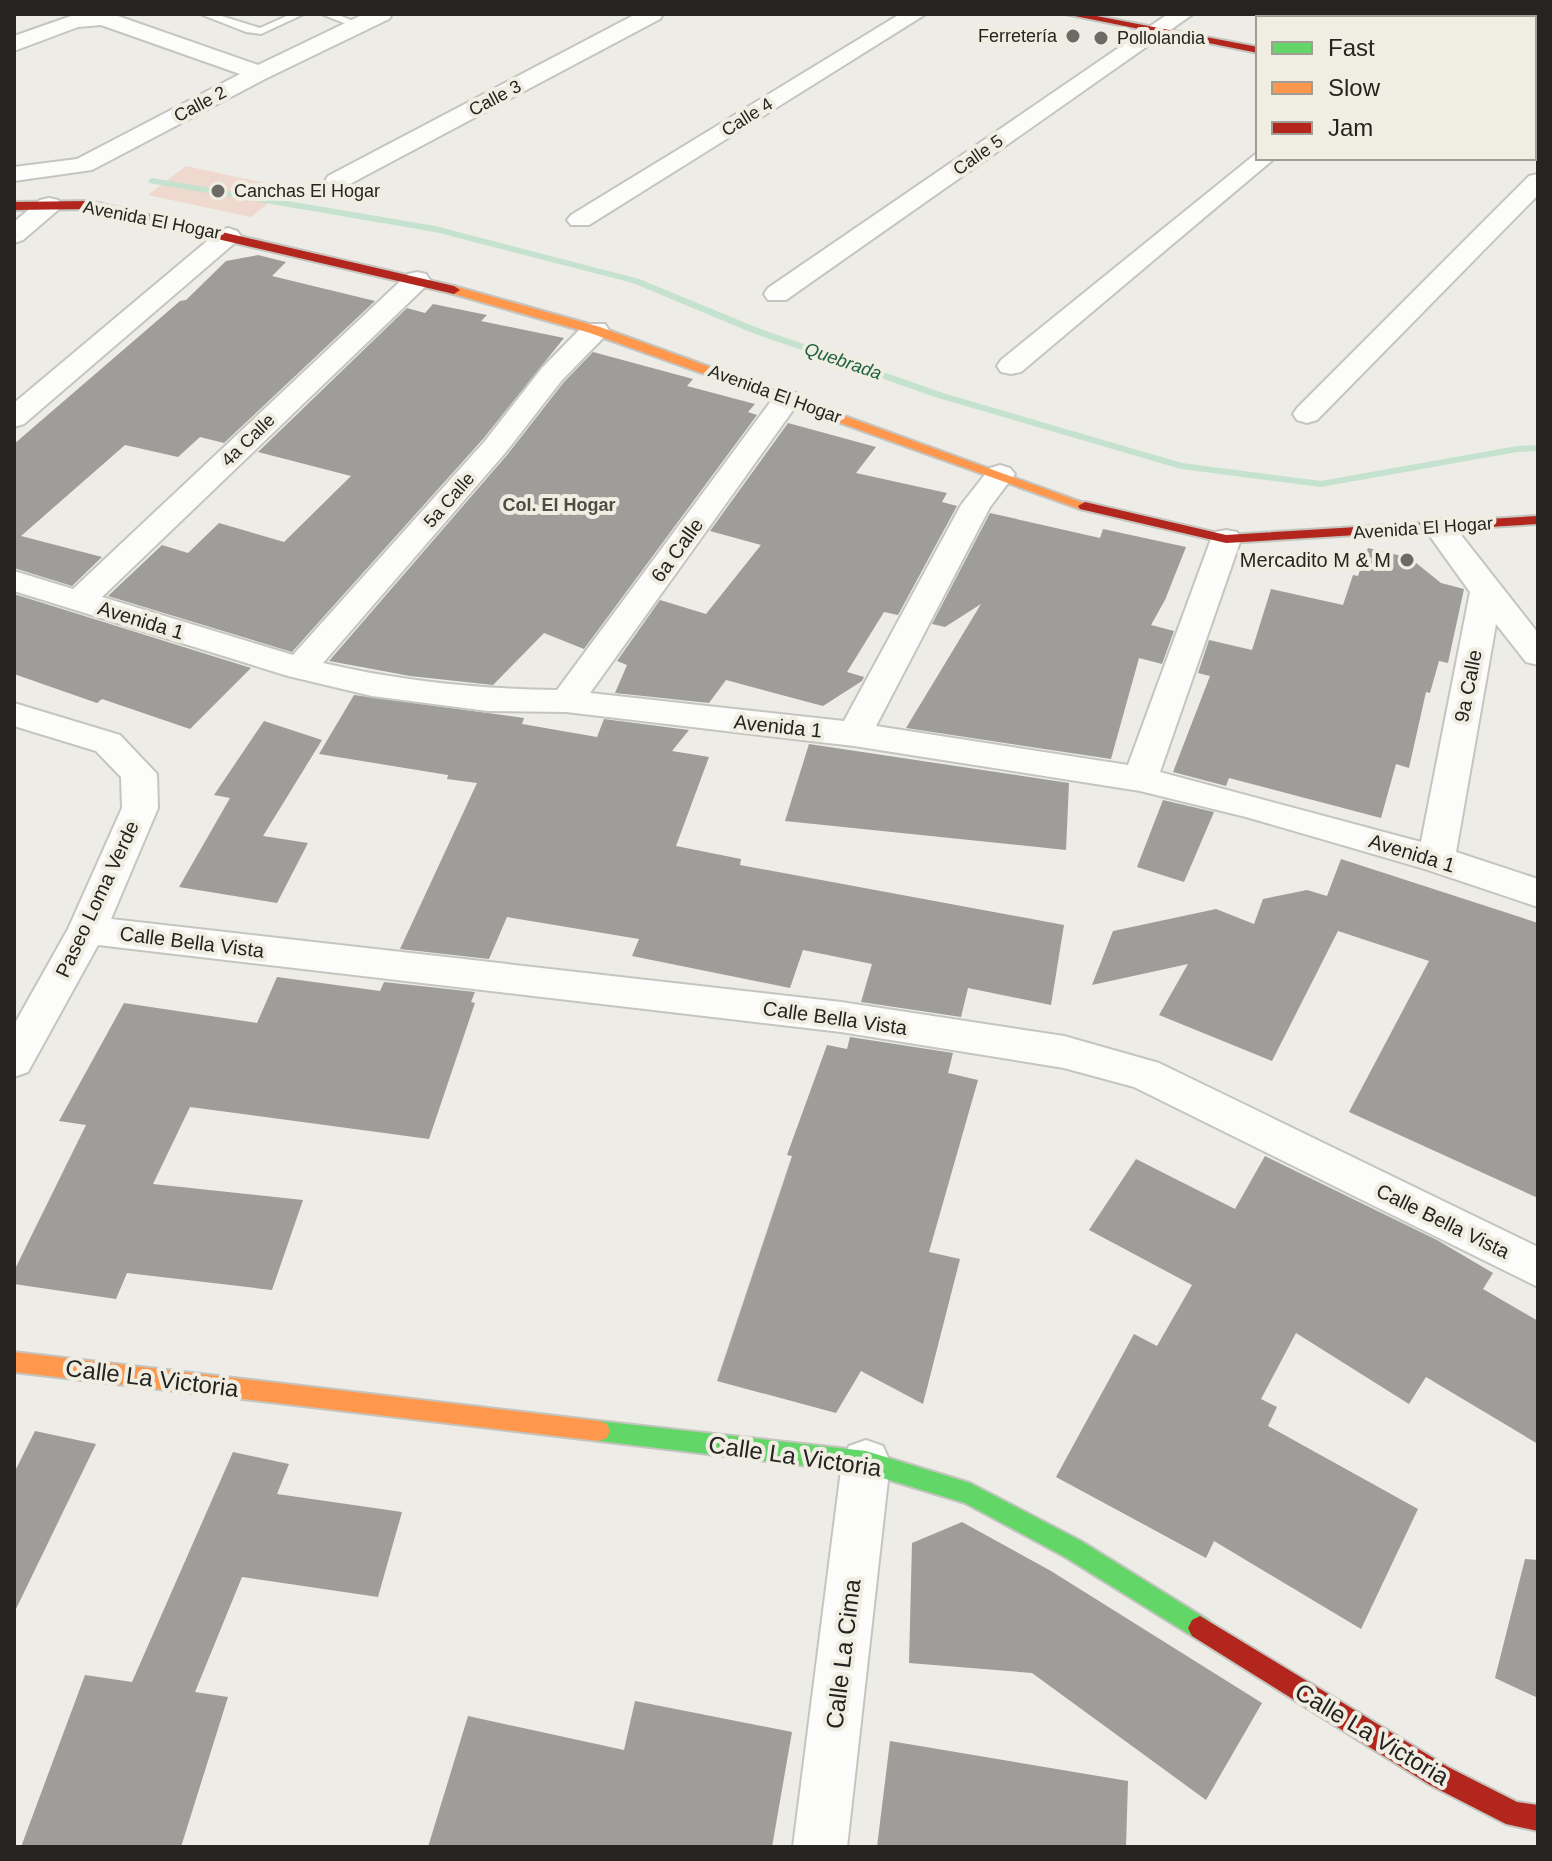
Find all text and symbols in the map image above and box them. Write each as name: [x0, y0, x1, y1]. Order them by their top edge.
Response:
legend: [1256, 16, 1536, 160]
place label: Ferretería: [978, 26, 1058, 46]
marker: Ferretería: [1064, 27, 1082, 45]
place label: Pollolandia: [1117, 28, 1206, 48]
marker: Pollolandia: [1092, 29, 1110, 47]
text: Fast: [1328, 34, 1375, 61]
text: Slow: [1328, 74, 1381, 101]
street label: Calle 3: [466, 76, 524, 120]
street label: Calle 2: [171, 82, 229, 126]
street label: Calle 4: [718, 94, 776, 140]
text: Jam: [1328, 114, 1373, 141]
street label: Calle 5: [949, 131, 1007, 179]
place label: Canchas El Hogar: [234, 181, 380, 201]
marker: Canchas El Hogar: [209, 182, 227, 200]
street label: Avenida El Hogar: [81, 197, 223, 243]
water label: Quebrada: [802, 339, 884, 383]
street label: Avenida El Hogar: [706, 361, 844, 427]
street label: 4a Calle: [217, 410, 279, 470]
street label: 5a Calle: [420, 469, 478, 531]
district label: Col. El Hogar: [502, 495, 616, 515]
street label: Avenida El Hogar: [1353, 513, 1493, 543]
street label: 6a Calle: [647, 514, 707, 586]
place label: Mercadito M & M: [1240, 549, 1391, 571]
marker: Mercadito M & M: [1398, 551, 1416, 569]
street label: Avenida 1: [95, 597, 187, 643]
street label: 9a Calle: [1450, 648, 1486, 724]
street label: Avenida 1: [733, 710, 823, 742]
street label: Paseo Loma Verde: [51, 817, 143, 981]
street label: Avenida 1: [1366, 830, 1458, 876]
street label: Calle Bella Vista: [119, 922, 266, 962]
street label: Calle Bella Vista: [762, 997, 909, 1039]
street label: Calle Bella Vista: [1373, 1179, 1514, 1263]
street label: Calle La Victoria: [64, 1354, 241, 1402]
street label: Calle La Victoria: [707, 1431, 884, 1482]
street label: Calle La Cima: [820, 1577, 866, 1730]
street label: Calle La Victoria: [1290, 1678, 1454, 1791]

